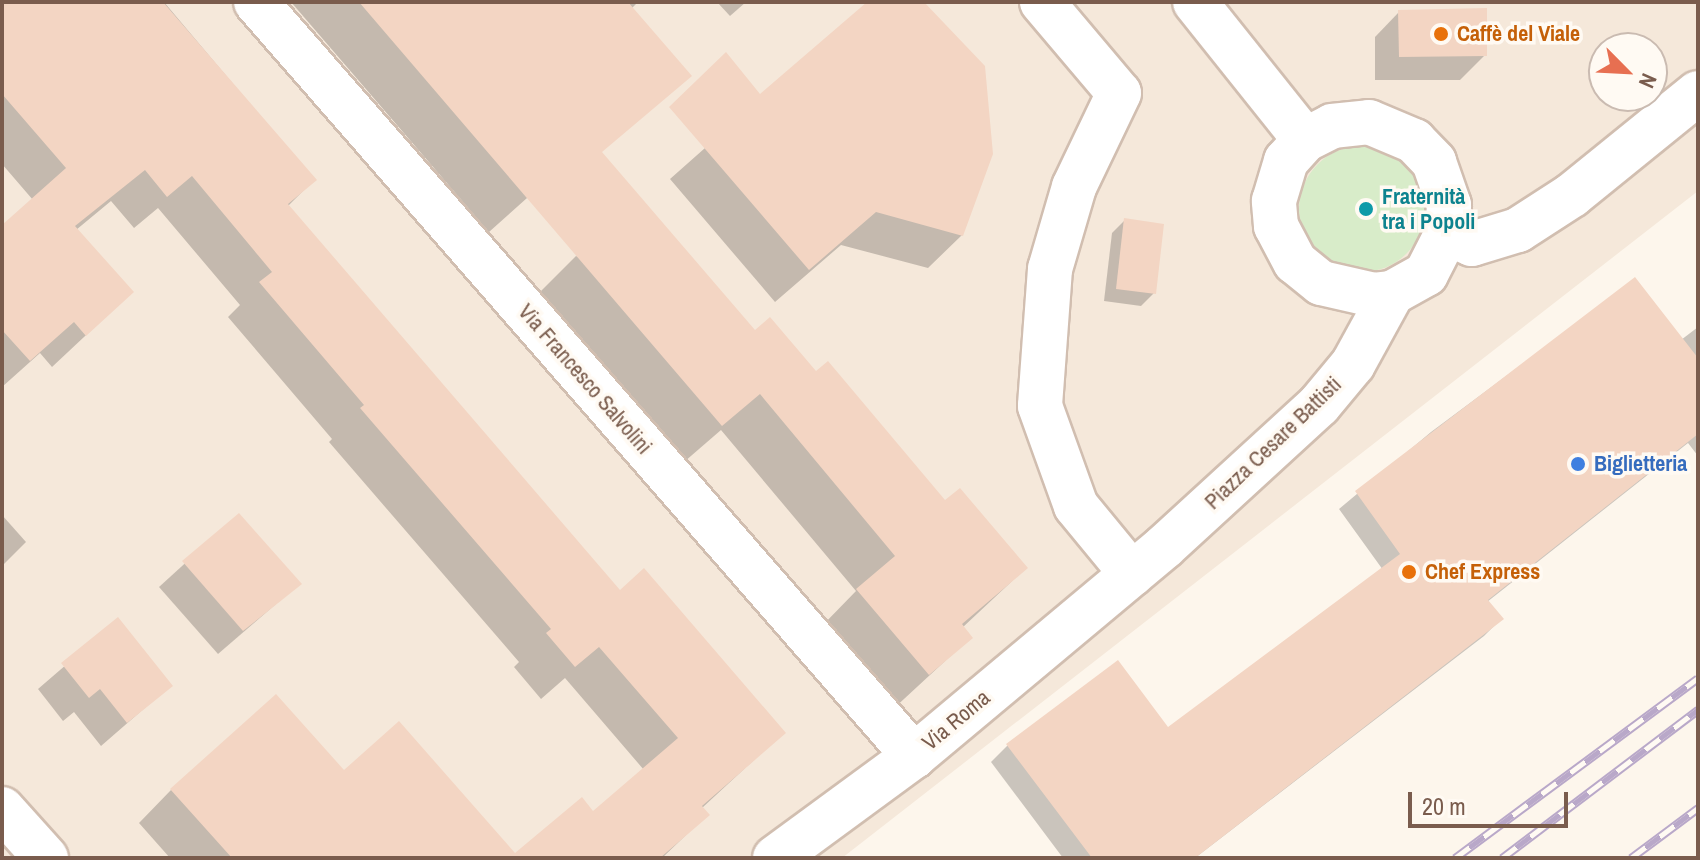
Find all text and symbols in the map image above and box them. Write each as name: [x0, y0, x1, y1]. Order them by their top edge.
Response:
place label: Caffè del Viale: [1457, 21, 1580, 47]
marker: Caffè del Viale: [1432, 25, 1450, 43]
north arrow: [1588, 32, 1668, 112]
text: N: [1632, 69, 1664, 93]
place label: Fraternità tra i Popoli: [1382, 183, 1475, 234]
marker: Fraternità tra i Popoli: [1357, 200, 1375, 218]
street label: Via Francesco Salvolini: [513, 299, 657, 459]
street label: Piazza Cesare Battisti: [1199, 371, 1347, 515]
place label: Biglietteria: [1594, 451, 1687, 477]
marker: Biglietteria: [1569, 455, 1587, 473]
place label: Chef Express: [1425, 559, 1540, 585]
marker: Chef Express: [1400, 563, 1418, 581]
street label: Via Roma: [917, 684, 995, 756]
scale bar: [1412, 776, 1572, 826]
text: 20 m: [1422, 790, 1466, 822]

